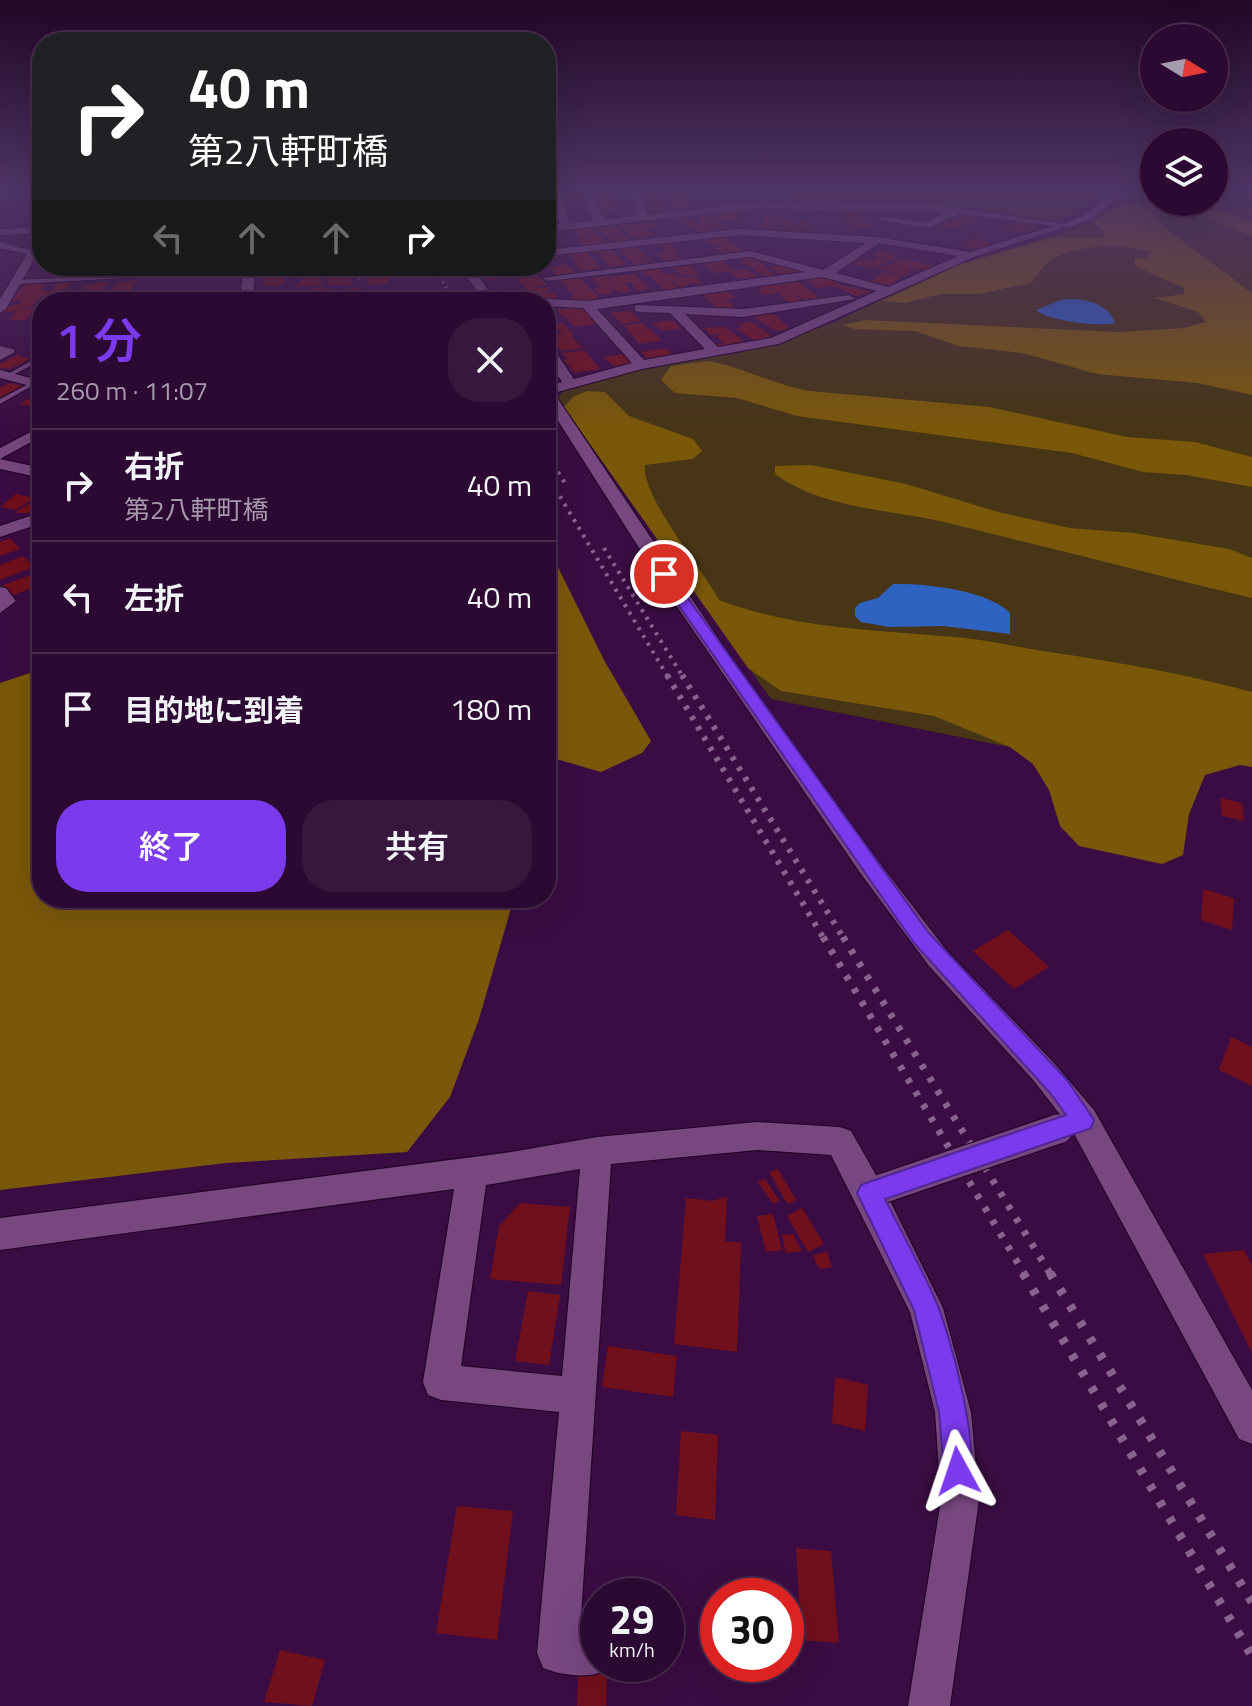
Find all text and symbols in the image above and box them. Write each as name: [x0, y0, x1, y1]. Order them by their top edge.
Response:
north arrow: [1140, 24, 1228, 112]
map controls: [1140, 24, 1228, 216]
text: 40 m: [188, 45, 310, 130]
icon: right: [56, 64, 160, 168]
text: 第2八軒町橋: [188, 123, 388, 178]
button: layers: [1140, 128, 1228, 216]
icon: left: [146, 216, 190, 260]
icon: ahead: [230, 216, 274, 260]
icon: ahead: [314, 216, 358, 260]
icon: right: [398, 216, 442, 260]
text: 1 分: [56, 304, 141, 377]
button: close: [448, 318, 532, 402]
text: 260 m · 11:07: [56, 371, 208, 410]
text: 右折: [124, 443, 184, 489]
text: 40 m: [467, 462, 532, 508]
icon: right: [56, 463, 100, 507]
text: 第2八軒町橋: [124, 490, 269, 529]
pin: [630, 540, 698, 608]
icon: arrive: [642, 552, 686, 596]
text: 40 m: [467, 574, 532, 620]
icon: left: [56, 575, 100, 619]
text: 左折: [124, 575, 184, 621]
text: 180 m: [450, 686, 532, 732]
icon: arrive: [56, 687, 100, 731]
text: 目的地に到着: [124, 687, 304, 733]
button: 終了: [56, 800, 286, 892]
button: 共有: [302, 800, 532, 892]
position arrow: [916, 1429, 1000, 1513]
speed limit sign: 30: [700, 1578, 804, 1682]
text: 29: [610, 1589, 654, 1650]
text: km/h: [609, 1634, 655, 1665]

